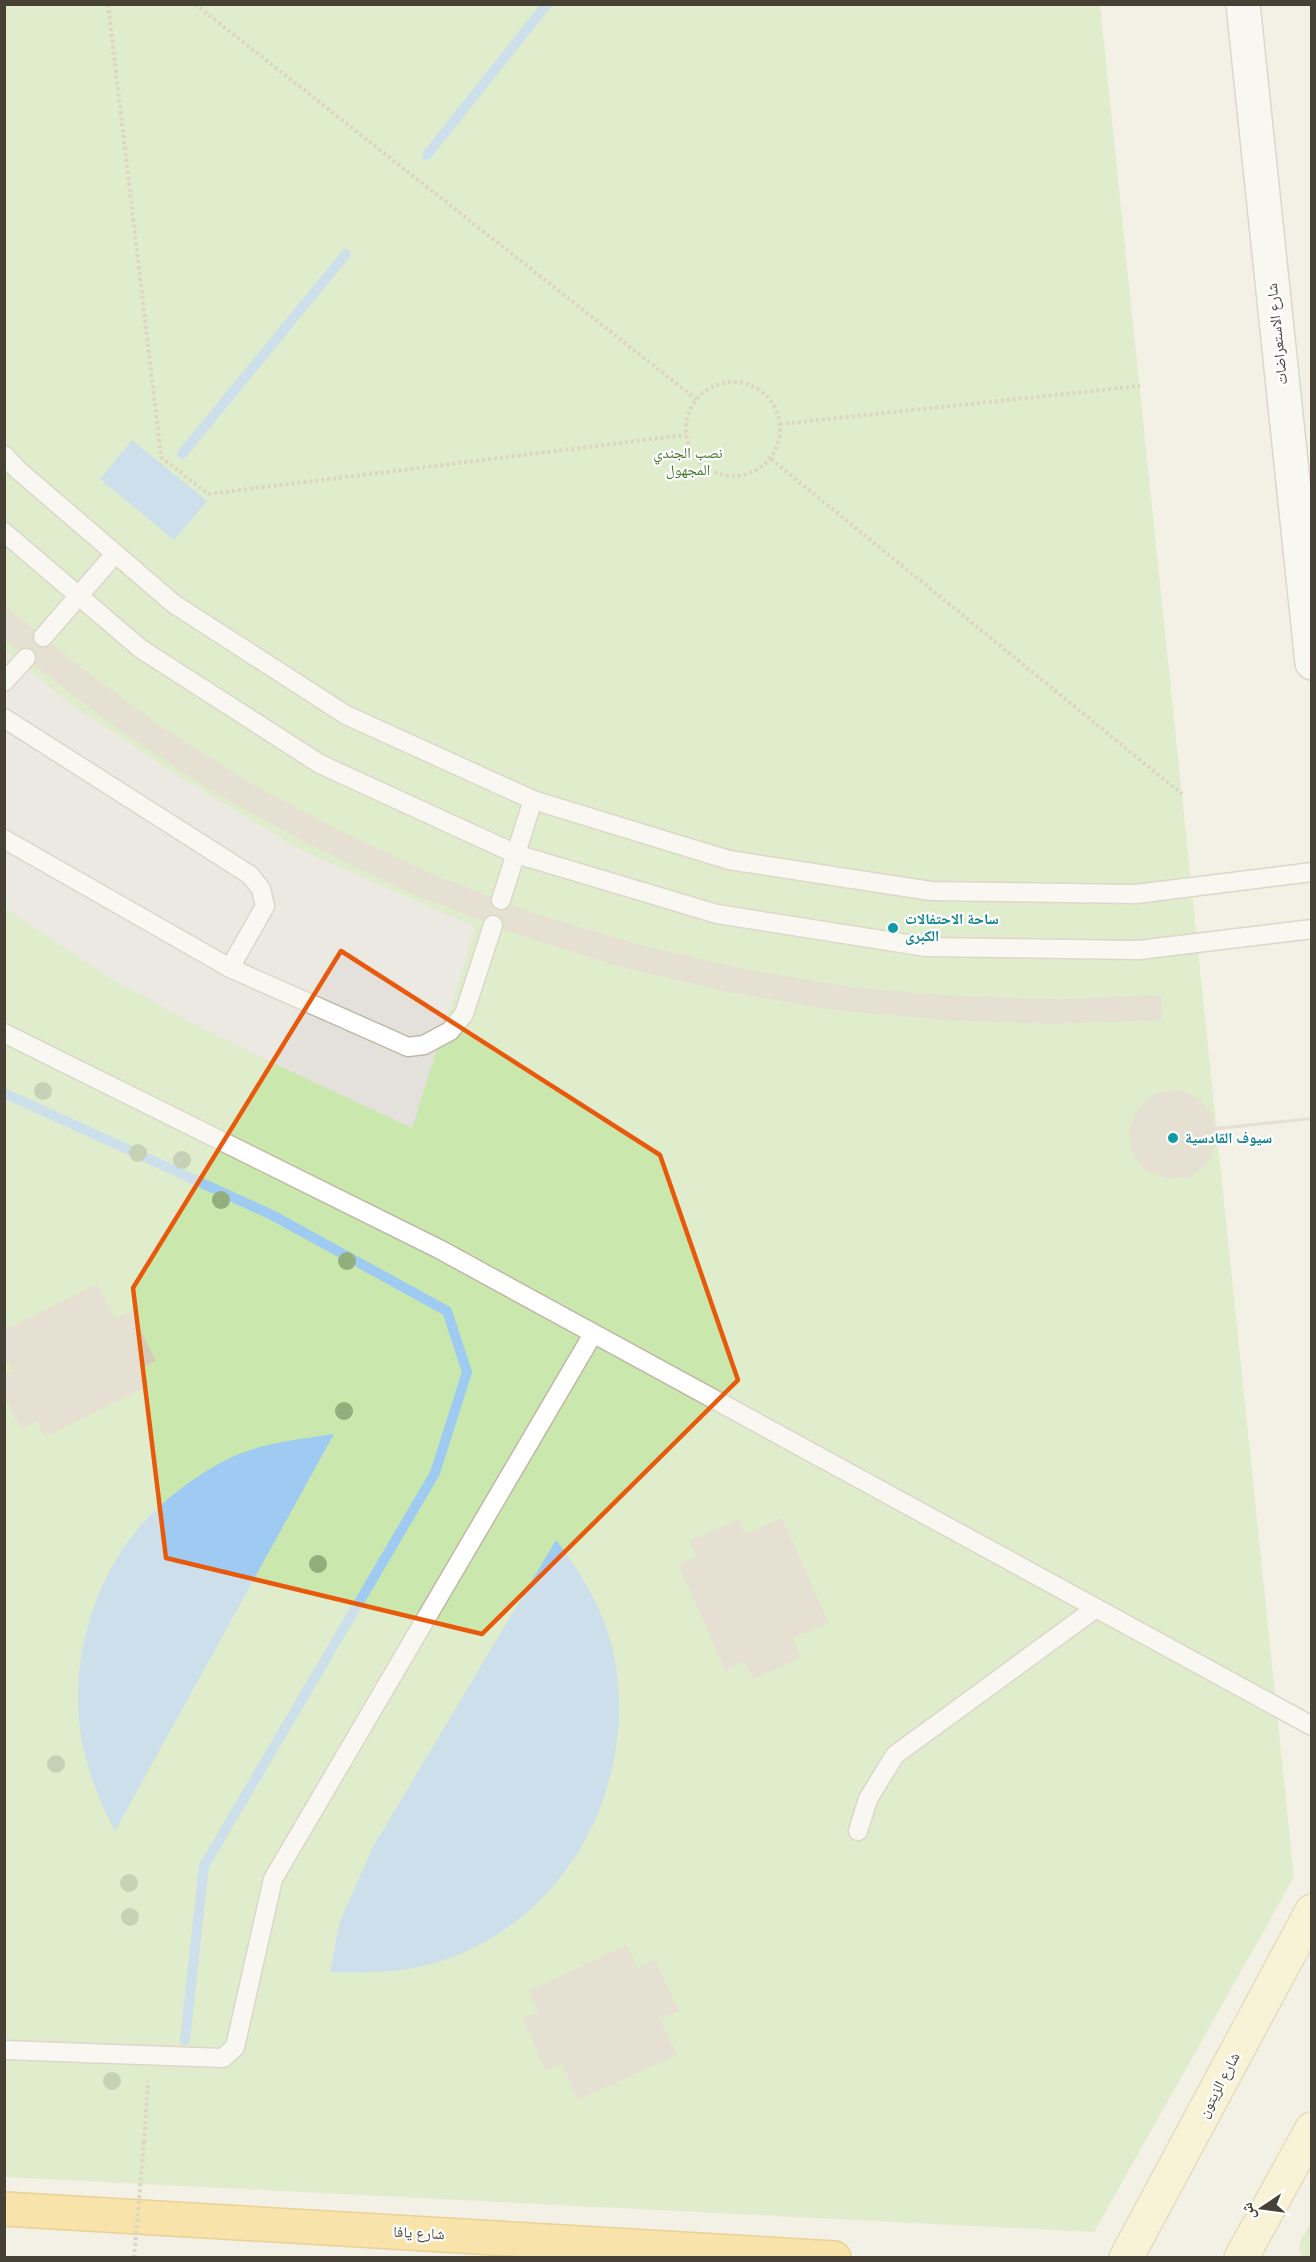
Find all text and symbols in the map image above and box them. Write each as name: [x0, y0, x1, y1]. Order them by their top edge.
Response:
street label: شارع الاستعراضات: [1263, 282, 1292, 386]
park label: نصب الجندي المجهول: [653, 444, 723, 480]
place label: ساحة الاحتفالات الكبرى: [905, 910, 999, 945]
marker: ساحة الاحتفالات الكبرى: [886, 921, 900, 935]
place label: سيوف القادسية: [1185, 1129, 1272, 1147]
marker: سيوف القادسية: [1166, 1131, 1180, 1145]
street label: شارع الزيتون: [1194, 2049, 1245, 2121]
north arrow: [1232, 2178, 1292, 2238]
text: ش: [1237, 2201, 1260, 2222]
street label: شارع يافا: [393, 2223, 445, 2244]

